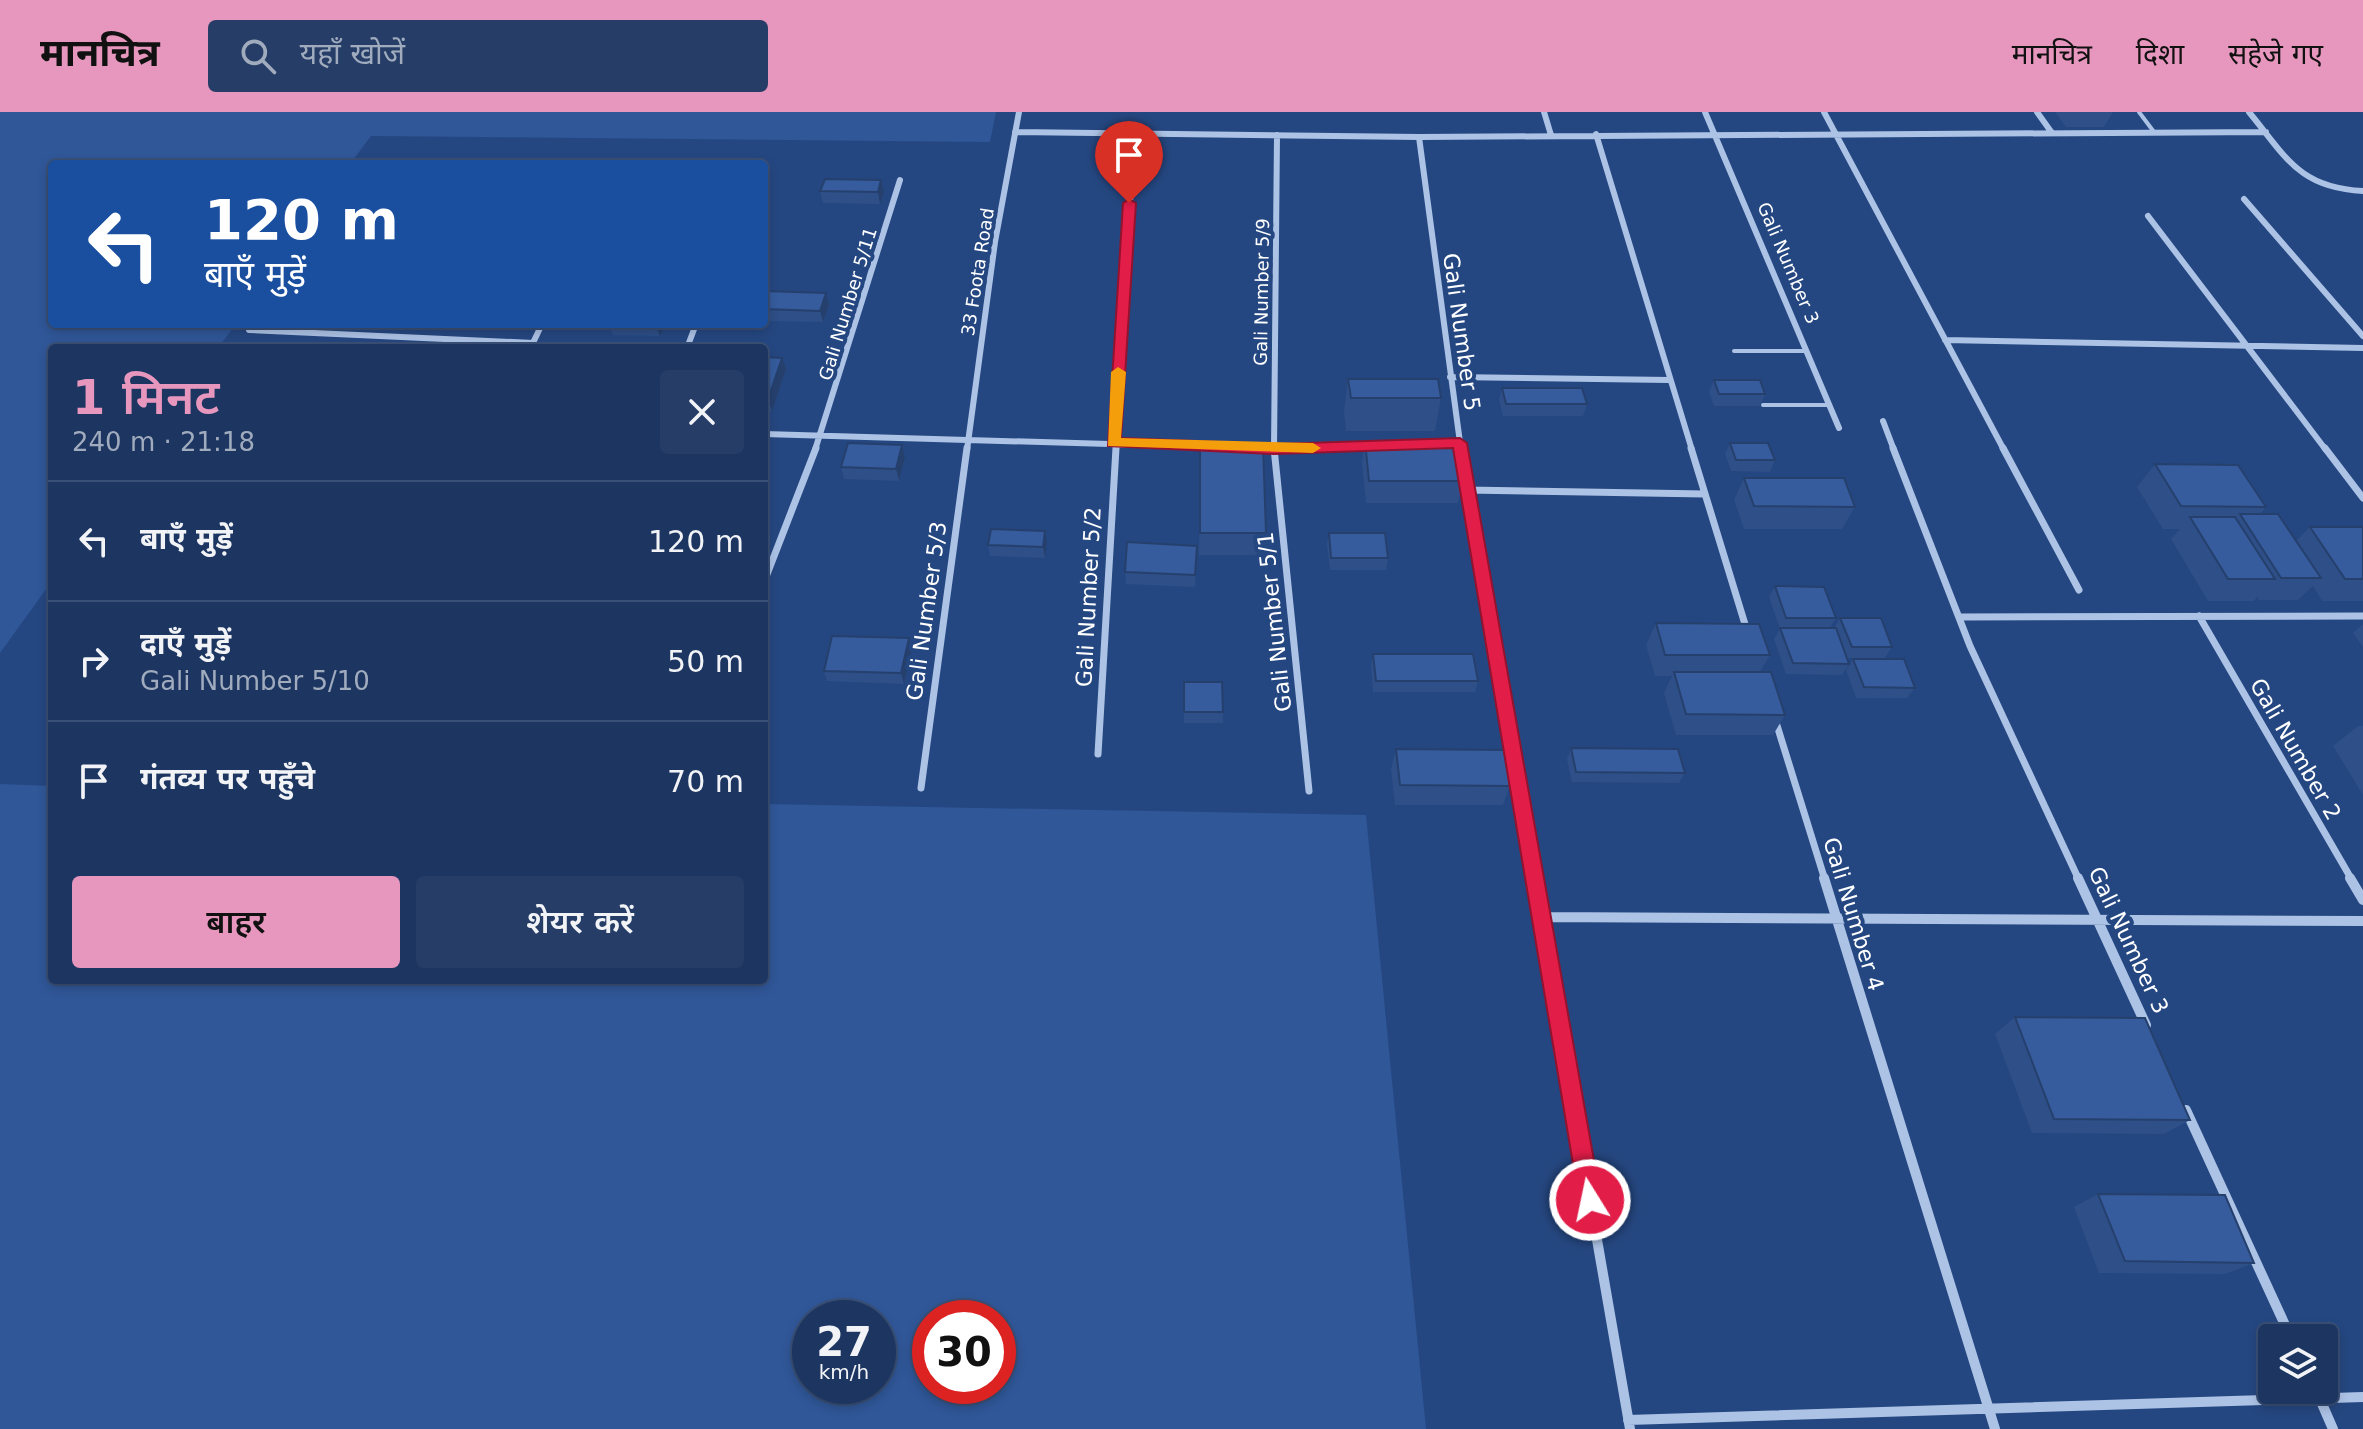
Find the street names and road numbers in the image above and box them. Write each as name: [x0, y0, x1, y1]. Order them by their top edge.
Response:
street label: Gali Number 3: [1753, 199, 1824, 327]
street label: 33 Foota Road: [957, 206, 998, 337]
street label: Gali Number 5/9: [1250, 218, 1273, 366]
street label: Gali Number 5/11: [814, 225, 881, 383]
street label: Gali Number 5: [1438, 252, 1485, 413]
street label: Gali Number 5/2: [1071, 506, 1106, 688]
street label: Gali Number 5/3: [902, 520, 951, 702]
street label: Gali Number 5/1: [1253, 531, 1296, 713]
street label: Gali Number 2: [2245, 674, 2346, 824]
street label: Gali Number 4: [1818, 834, 1889, 994]
street label: Gali Number 3: [2084, 863, 2174, 1018]

